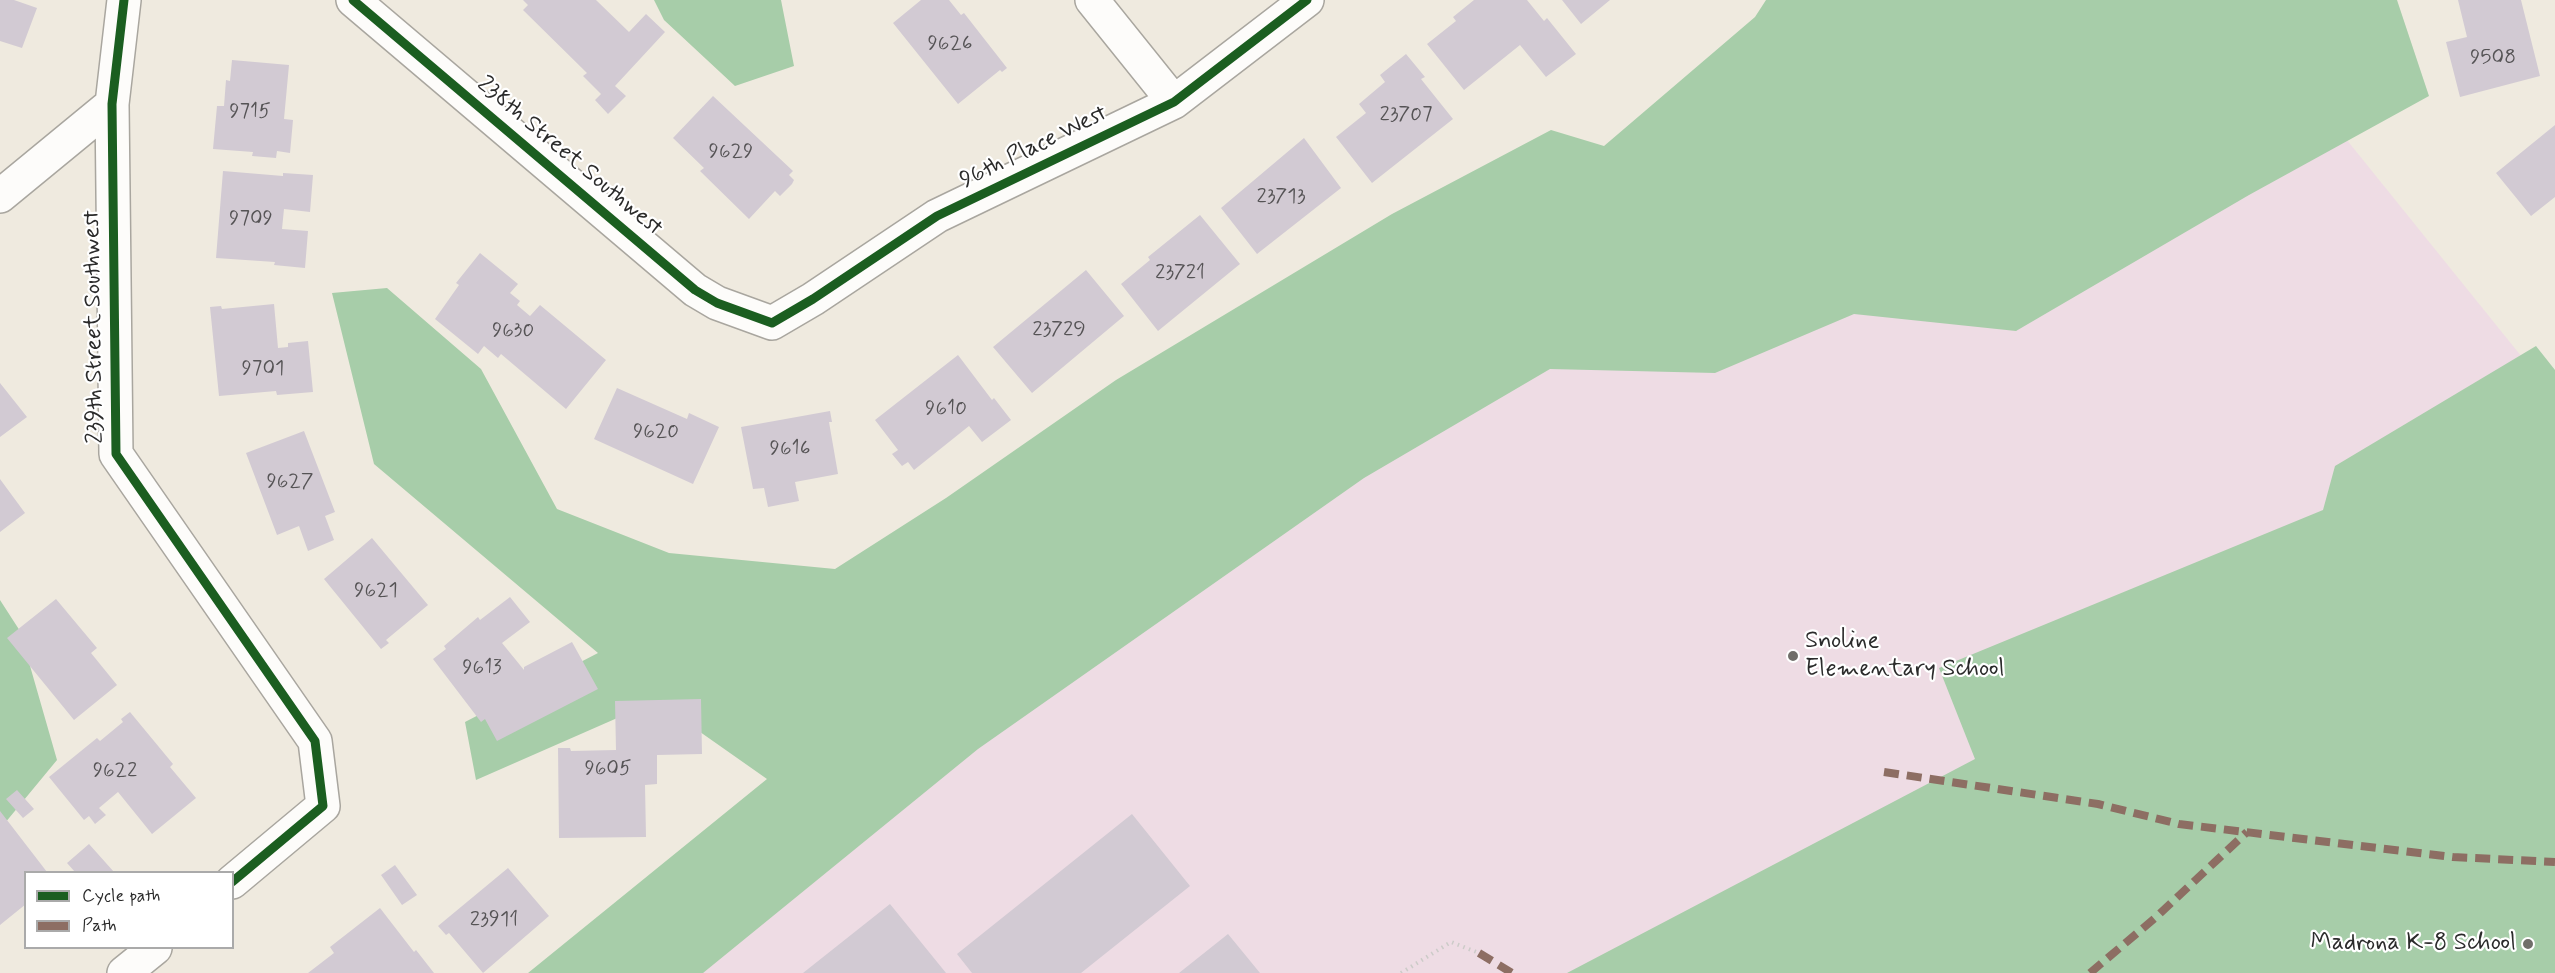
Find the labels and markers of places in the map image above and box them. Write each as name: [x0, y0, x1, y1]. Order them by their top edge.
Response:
place label: Snoline Elementary School: [1805, 628, 2004, 684]
marker: Snoline Elementary School: [1786, 649, 1800, 663]
place label: Madrona K-8 School: [2311, 930, 2516, 958]
marker: Madrona K-8 School: [2521, 937, 2535, 951]

